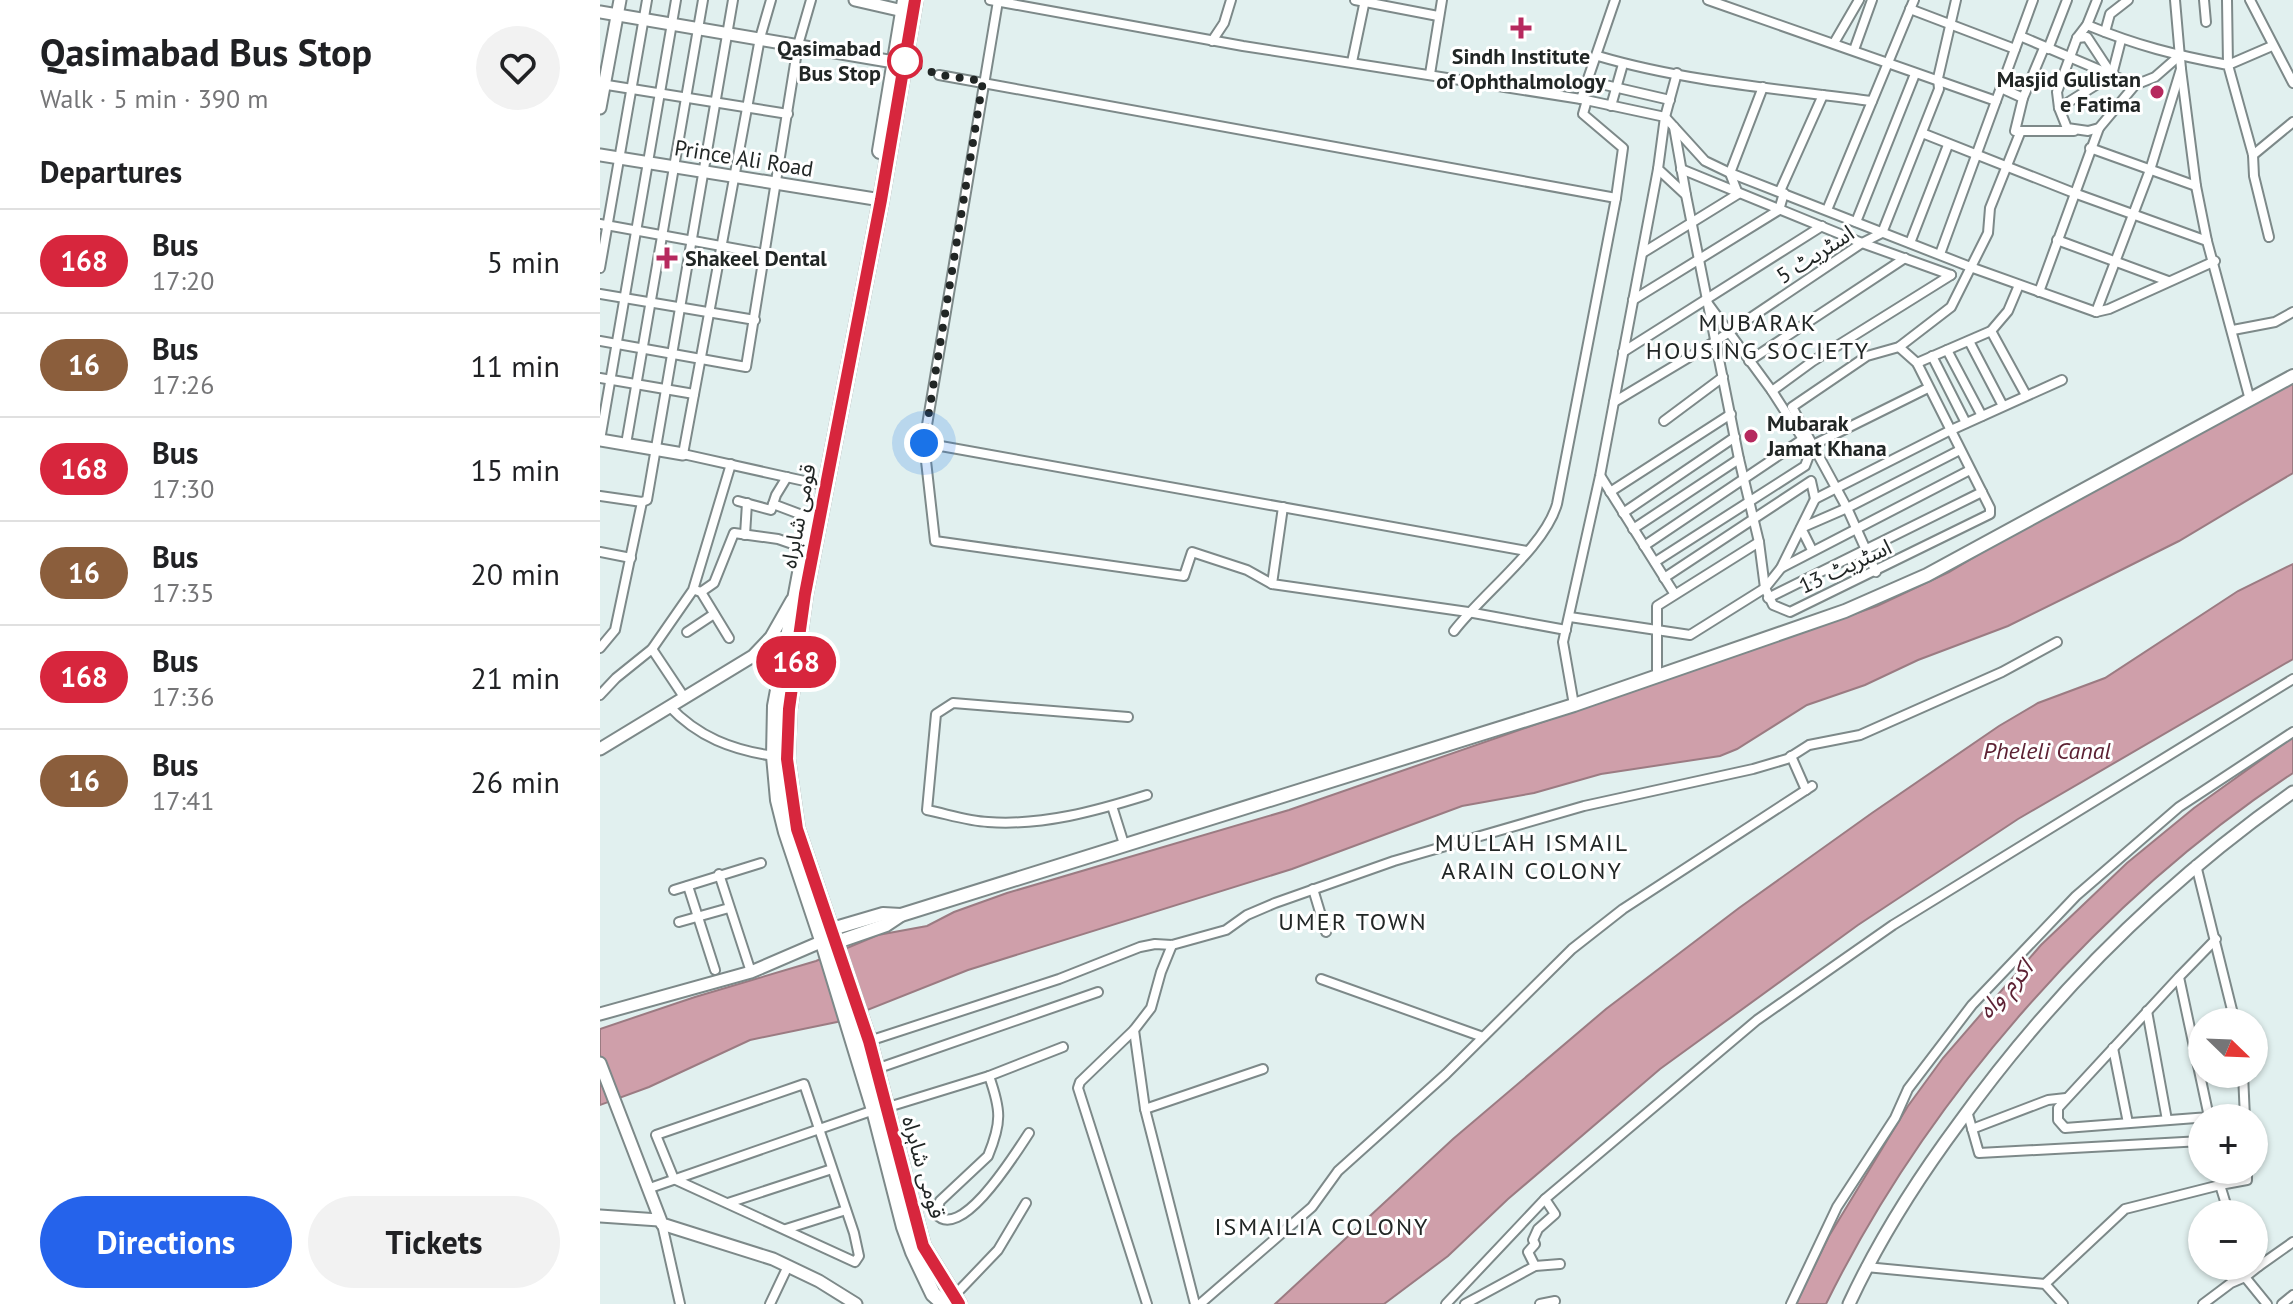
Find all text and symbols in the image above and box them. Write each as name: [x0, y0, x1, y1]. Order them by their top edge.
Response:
marker: Sindh Institute of Ophthalmology: [1510, 17, 1532, 39]
button: heart: [476, 26, 560, 110]
text: Qasimabad Bus Stop: [40, 27, 372, 76]
place label: Qasimabad Bus Stop: [777, 34, 881, 87]
place label: Sindh Institute of Ophthalmology: [1436, 42, 1606, 95]
marker: Qasimabad Bus Stop: [888, 44, 922, 78]
place label: Masjid Gulistan e Fatima: [1997, 65, 2141, 118]
text: Walk · 5 min · 390 m: [40, 82, 268, 115]
marker: Masjid Gulistan e Fatima: [2148, 83, 2166, 101]
street label: Prince Ali Road: [673, 133, 815, 183]
text: Departures: [40, 152, 182, 191]
street label: اسٹریٹ 5: [1771, 218, 1859, 290]
text: Bus: [152, 225, 199, 264]
text: 168: [60, 242, 108, 279]
text: 5 min: [487, 242, 560, 281]
place label: Shakeel Dental: [685, 244, 827, 272]
marker: Shakeel Dental: [656, 247, 678, 269]
text: 17:20: [152, 264, 214, 297]
district label: MUBARAK HOUSING SOCIETY: [1646, 307, 1870, 366]
text: Bus: [152, 329, 199, 368]
text: 16: [68, 346, 100, 383]
text: 11 min: [470, 346, 560, 385]
text: 17:26: [152, 368, 214, 401]
place label: Mubarak Jamat Khana: [1766, 409, 1887, 462]
your location: [904, 423, 944, 463]
marker: Mubarak Jamat Khana: [1742, 427, 1760, 445]
text: Bus: [152, 433, 199, 472]
text: 168: [60, 450, 108, 487]
text: 15 min: [470, 450, 560, 489]
street label: قومی شاہراہ: [774, 461, 822, 571]
text: 17:30: [152, 472, 214, 505]
street label: اسٹریٹ 13: [1794, 532, 1896, 600]
text: Bus: [152, 537, 199, 576]
text: 16: [68, 554, 100, 591]
text: 20 min: [470, 554, 560, 593]
text: 17:35: [152, 576, 214, 609]
line badge: 168: [750, 636, 842, 688]
text: Bus: [152, 641, 199, 680]
text: 168: [772, 643, 820, 680]
text: 168: [60, 658, 108, 695]
text: 21 min: [470, 658, 560, 697]
text: 17:36: [152, 680, 214, 713]
water label: Pheleli Canal: [1983, 735, 2111, 766]
text: Bus: [152, 745, 199, 784]
text: 16: [68, 762, 100, 799]
text: 26 min: [470, 762, 560, 801]
text: 17:41: [152, 784, 214, 817]
district label: MULLAH ISMAIL ARAIN COLONY: [1435, 827, 1629, 886]
district label: UMER TOWN: [1278, 906, 1428, 937]
water label: اکرم واہ: [1971, 952, 2043, 1027]
north arrow: [2188, 1008, 2268, 1088]
map controls: [2188, 1008, 2268, 1280]
button: +: [2188, 1104, 2268, 1184]
street label: قومی شاہراہ: [896, 1112, 952, 1222]
button: Directions: [40, 1196, 292, 1288]
button: Tickets: [308, 1196, 560, 1288]
button: −: [2188, 1200, 2268, 1280]
district label: ISMAILIA COLONY: [1215, 1211, 1429, 1242]

